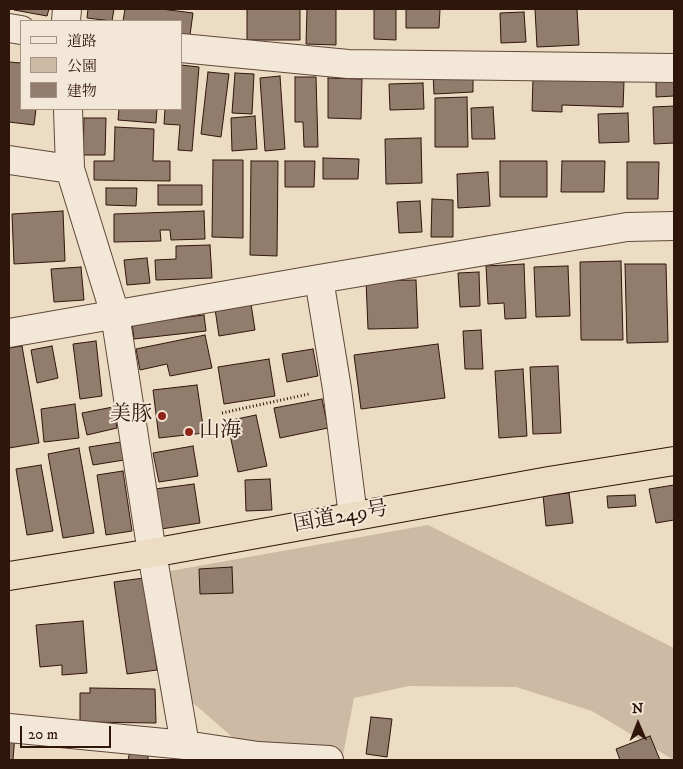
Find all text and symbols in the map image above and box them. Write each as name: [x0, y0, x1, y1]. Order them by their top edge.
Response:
legend: [20, 20, 182, 110]
text: 道路: [67, 32, 97, 51]
text: 公園: [67, 57, 97, 76]
text: 建物: [67, 82, 97, 101]
place label: 美豚: [110, 403, 152, 429]
marker: 美豚: [156, 410, 168, 422]
place label: 山海: [199, 419, 241, 445]
marker: 山海: [183, 426, 195, 438]
street label: 国道249号: [292, 497, 390, 539]
north arrow: [613, 699, 663, 749]
text: N: [632, 700, 644, 718]
scale bar: [22, 716, 114, 748]
text: 20 m: [28, 725, 58, 744]

